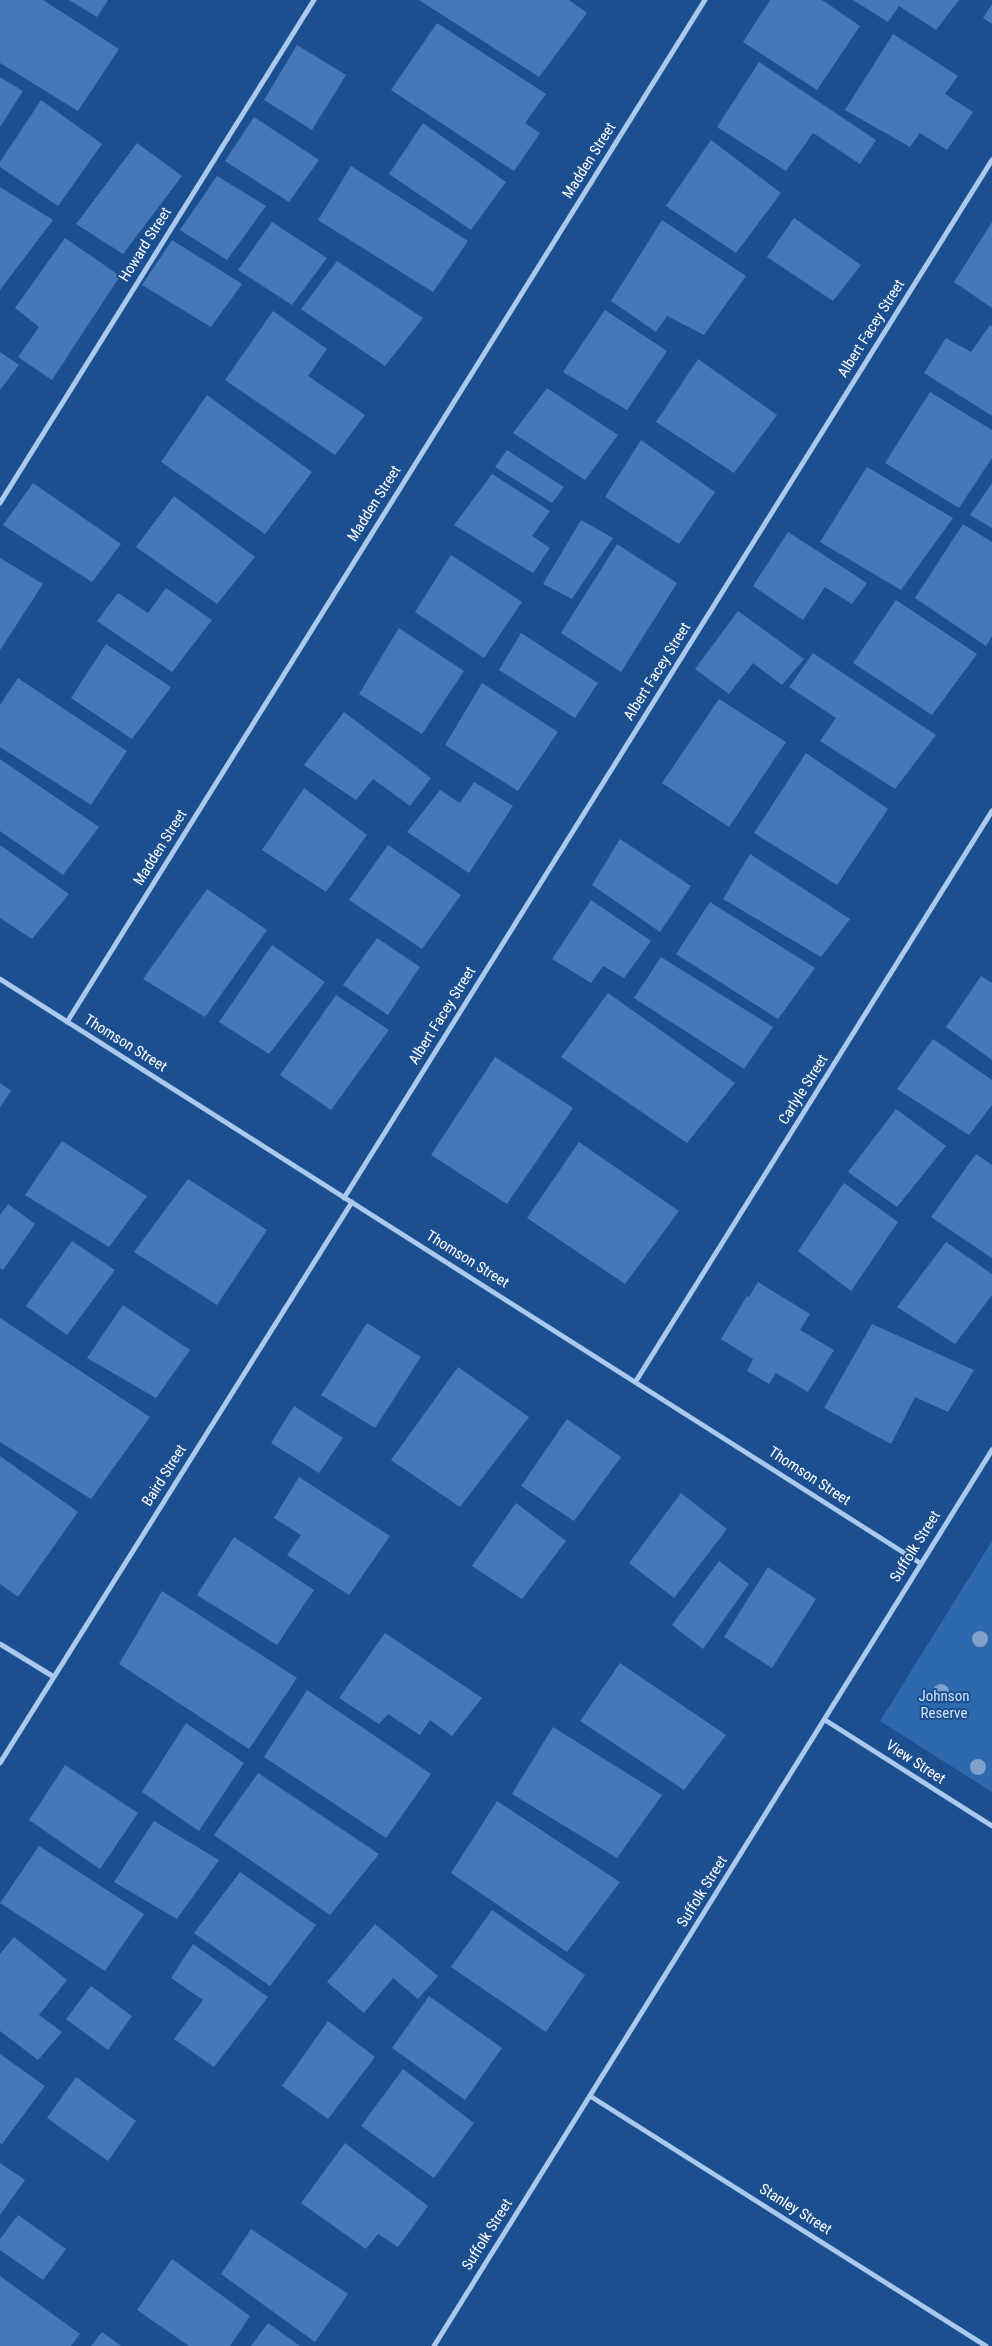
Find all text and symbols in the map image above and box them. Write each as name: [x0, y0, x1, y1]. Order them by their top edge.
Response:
street label: Madden Street: [560, 120, 620, 202]
street label: Howard Street: [116, 205, 176, 285]
street label: Albert Facey Street: [835, 277, 909, 381]
street label: Madden Street: [345, 463, 405, 545]
street label: Albert Facey Street: [621, 620, 695, 724]
street label: Madden Street: [131, 807, 191, 889]
street label: Albert Facey Street: [406, 964, 480, 1068]
street label: Thomson Street: [80, 1011, 170, 1077]
street label: Carlyle Street: [775, 1052, 833, 1128]
street label: Thomson Street: [422, 1227, 512, 1293]
street label: Baird Street: [139, 1442, 191, 1510]
street label: Thomson Street: [765, 1444, 853, 1510]
street label: Suffolk Street: [887, 1508, 945, 1586]
park label: Johnson Reserve: [919, 1688, 969, 1723]
street label: View Street: [882, 1737, 948, 1789]
street label: Suffolk Street: [674, 1853, 732, 1931]
street label: Stanley Street: [756, 2181, 834, 2239]
street label: Suffolk Street: [459, 2196, 517, 2274]

